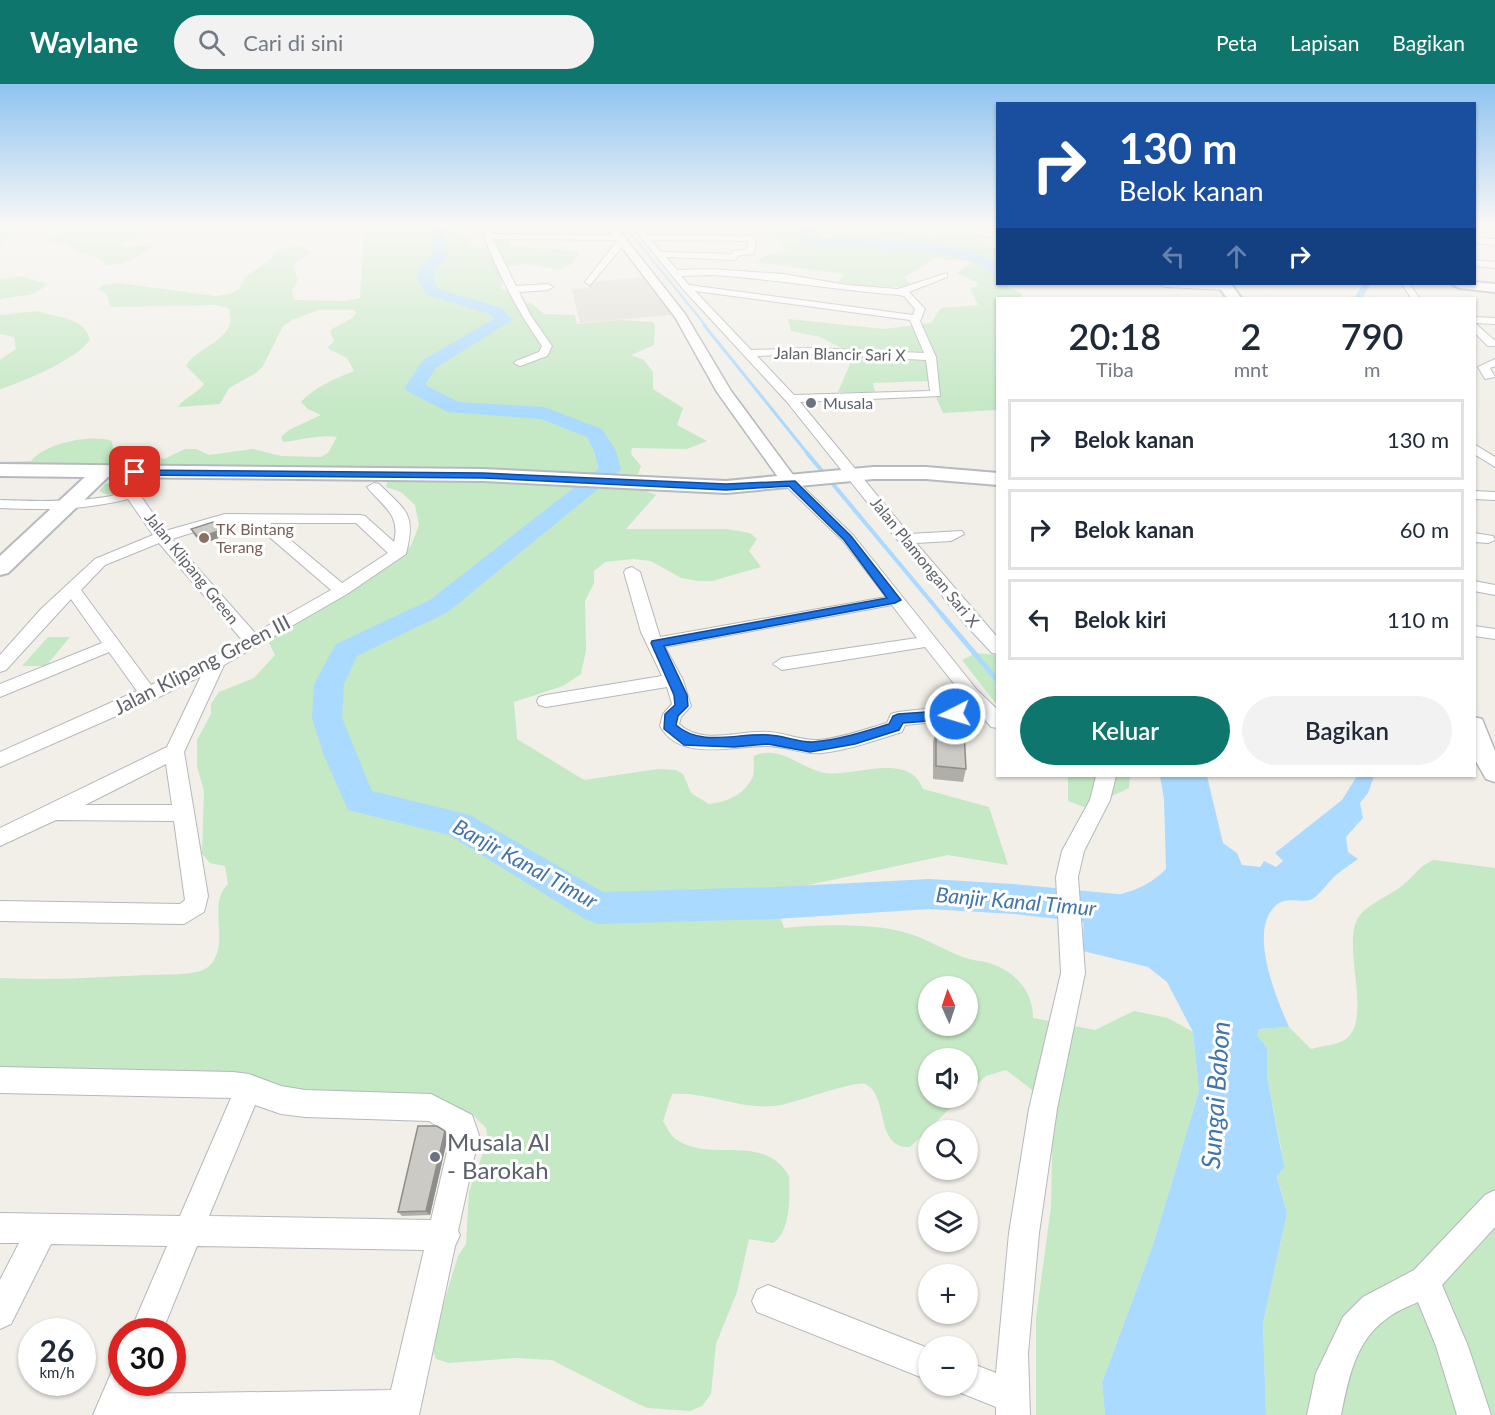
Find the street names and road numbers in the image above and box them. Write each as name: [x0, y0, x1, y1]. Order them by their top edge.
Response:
street label: Jalan Blancir Sari X: [774, 343, 907, 364]
street label: Jalan Plamongan Sari X: [867, 493, 984, 631]
street label: Jalan Klipang Green: [141, 508, 243, 627]
street label: Jalan Klipang Green III: [109, 609, 294, 719]

